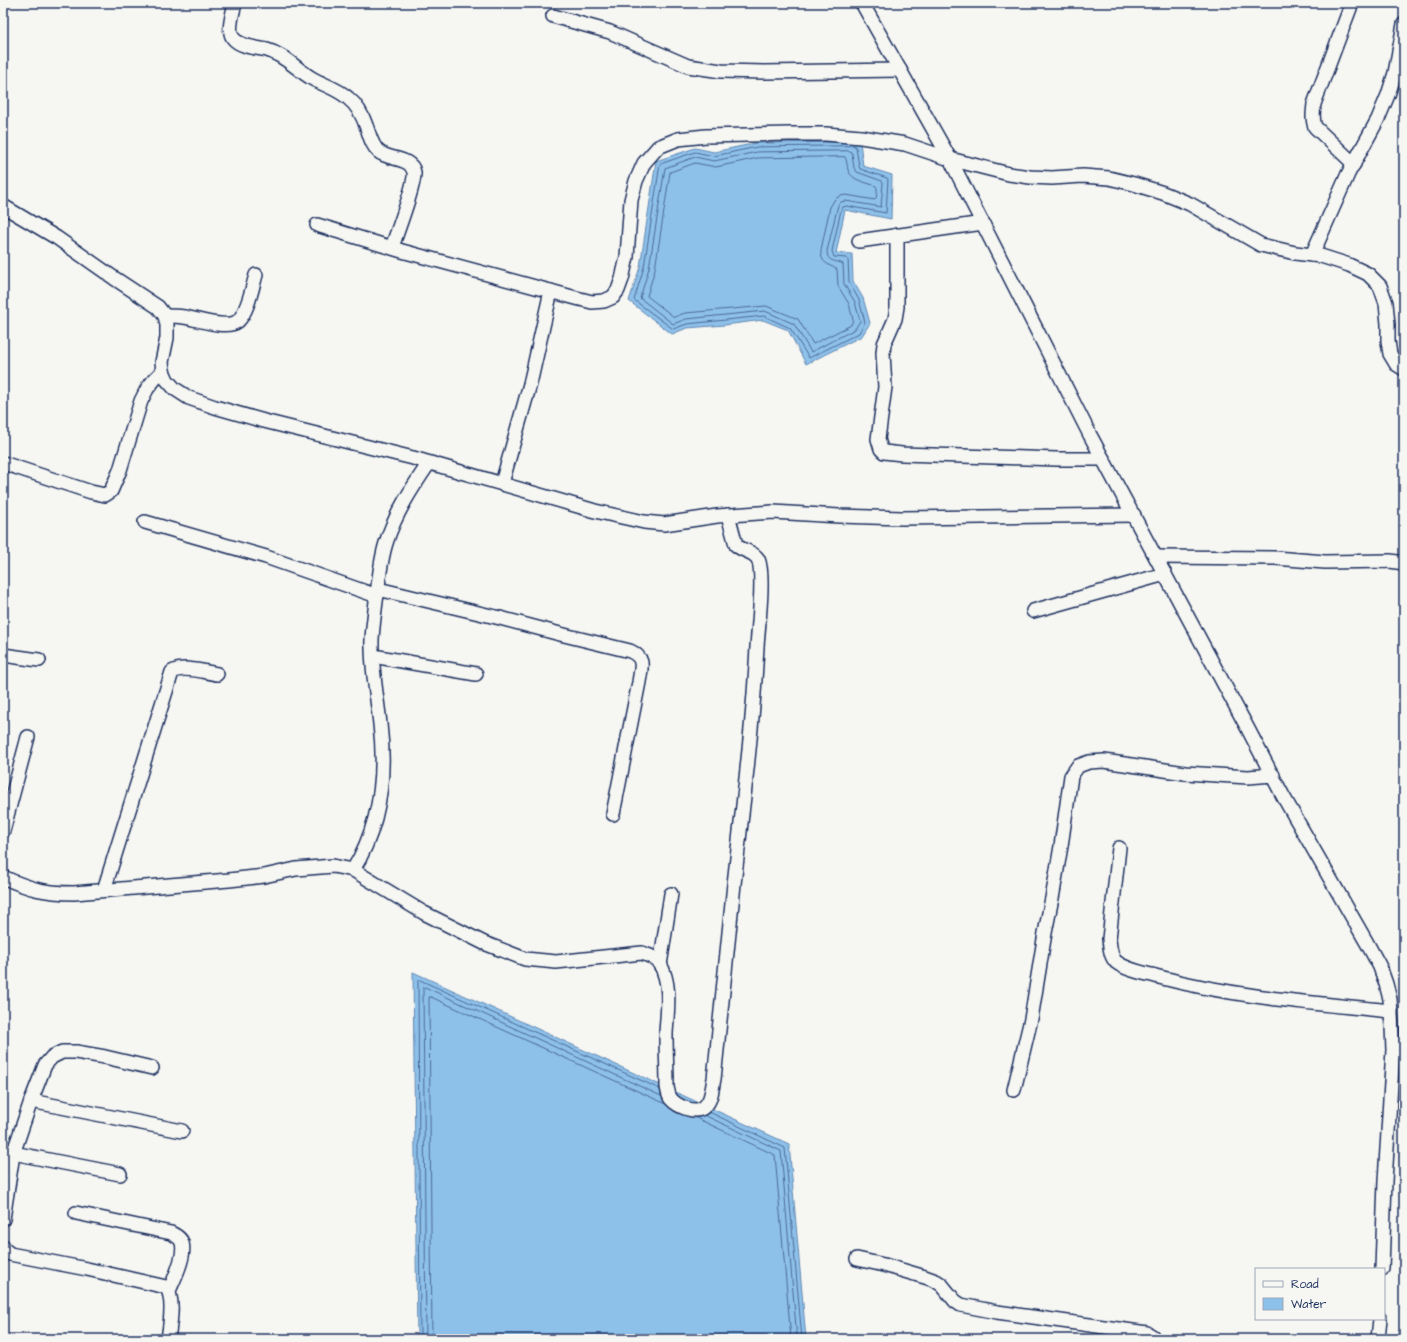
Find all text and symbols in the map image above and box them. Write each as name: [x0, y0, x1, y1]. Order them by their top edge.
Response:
legend: [1255, 1268, 1385, 1320]
text: Road: [1291, 1276, 1319, 1293]
text: Water: [1291, 1296, 1327, 1313]

